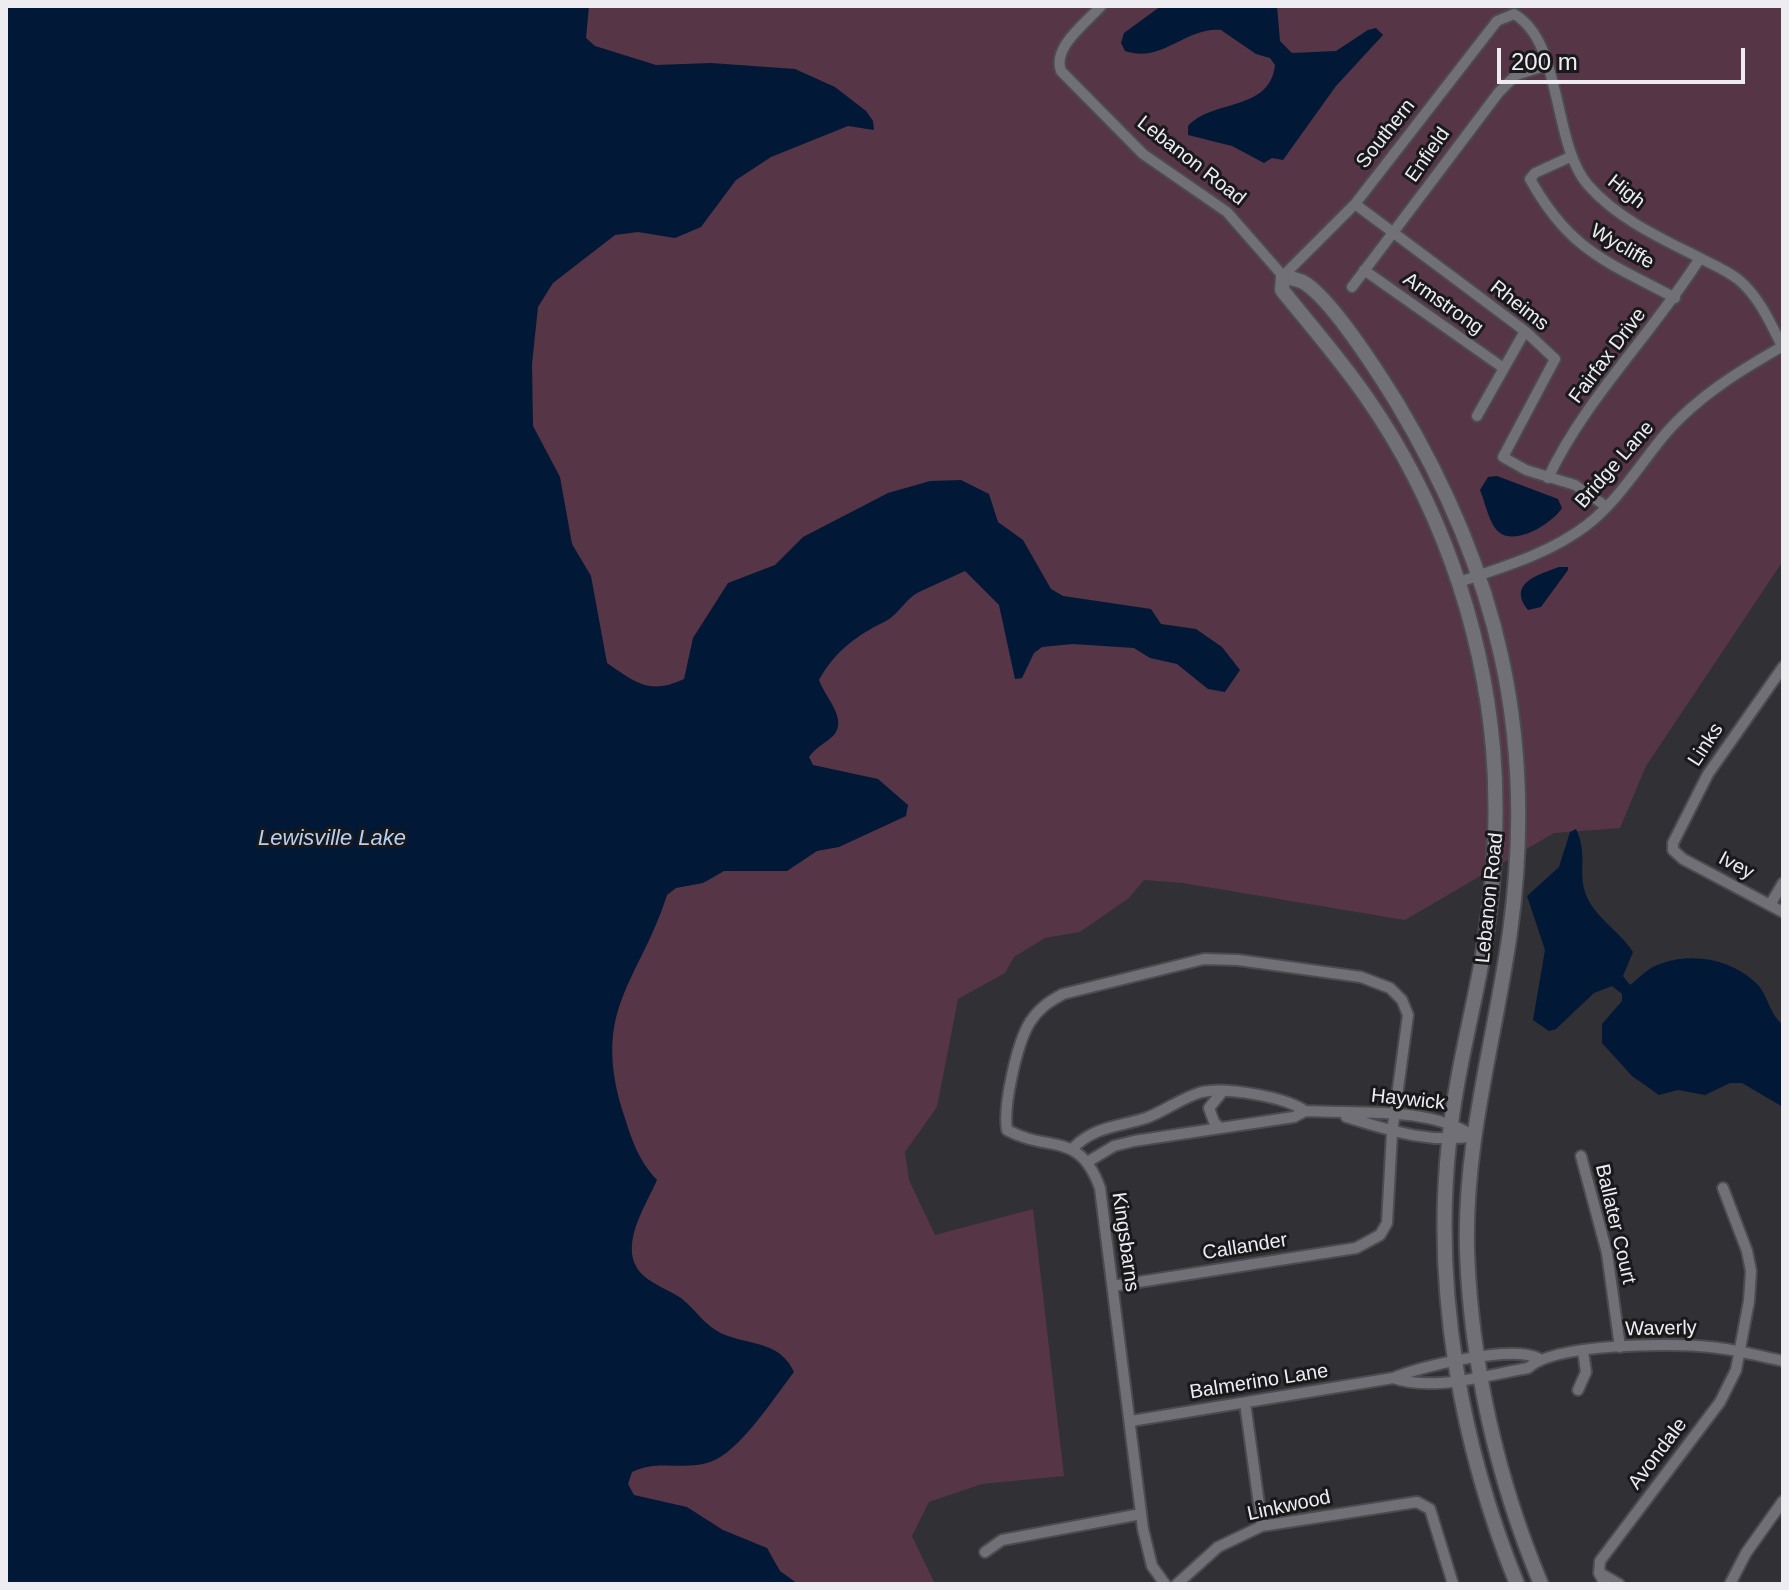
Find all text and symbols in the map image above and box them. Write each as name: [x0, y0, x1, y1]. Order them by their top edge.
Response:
scale bar: [1501, 32, 1749, 82]
text: 200 m: [1511, 48, 1578, 75]
street label: Southern: [1352, 95, 1420, 173]
street label: Lebanon Road: [1132, 111, 1250, 211]
street label: Enfield: [1401, 123, 1455, 187]
street label: High: [1602, 170, 1650, 214]
street label: Wycliffe: [1586, 219, 1658, 275]
street label: Armstrong: [1398, 268, 1488, 340]
street label: Rheims: [1485, 276, 1553, 336]
street label: Fairfax Drive: [1564, 304, 1652, 408]
street label: Bridge Lane: [1571, 416, 1659, 514]
street label: Links: [1683, 719, 1729, 771]
water label: Lewisville Lake: [258, 826, 406, 852]
street label: Lebanon Road: [1471, 831, 1509, 965]
street label: Ivey: [1714, 847, 1758, 885]
street label: Haywick: [1370, 1084, 1446, 1116]
street label: Ballater Court: [1590, 1162, 1640, 1286]
street label: Kingsbarns: [1106, 1191, 1144, 1293]
street label: Callander: [1201, 1228, 1289, 1266]
street label: Waverly: [1625, 1316, 1697, 1342]
street label: Balmerino Lane: [1188, 1359, 1330, 1405]
street label: Avondale: [1623, 1414, 1693, 1494]
street label: Linkwood: [1245, 1485, 1333, 1527]

